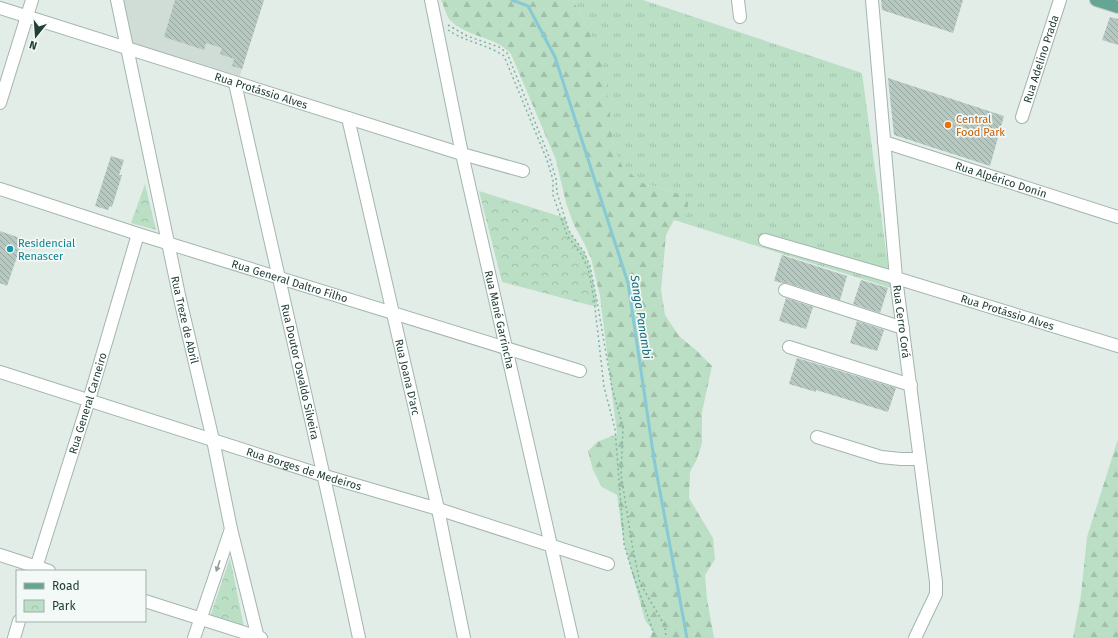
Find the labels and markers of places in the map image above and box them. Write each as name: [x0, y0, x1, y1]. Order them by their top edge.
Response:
place label: Central Food Park: [956, 113, 1005, 139]
marker: Central Food Park: [943, 120, 953, 130]
place label: Residencial Renascer: [18, 237, 75, 263]
marker: Residencial Renascer: [5, 244, 15, 254]

